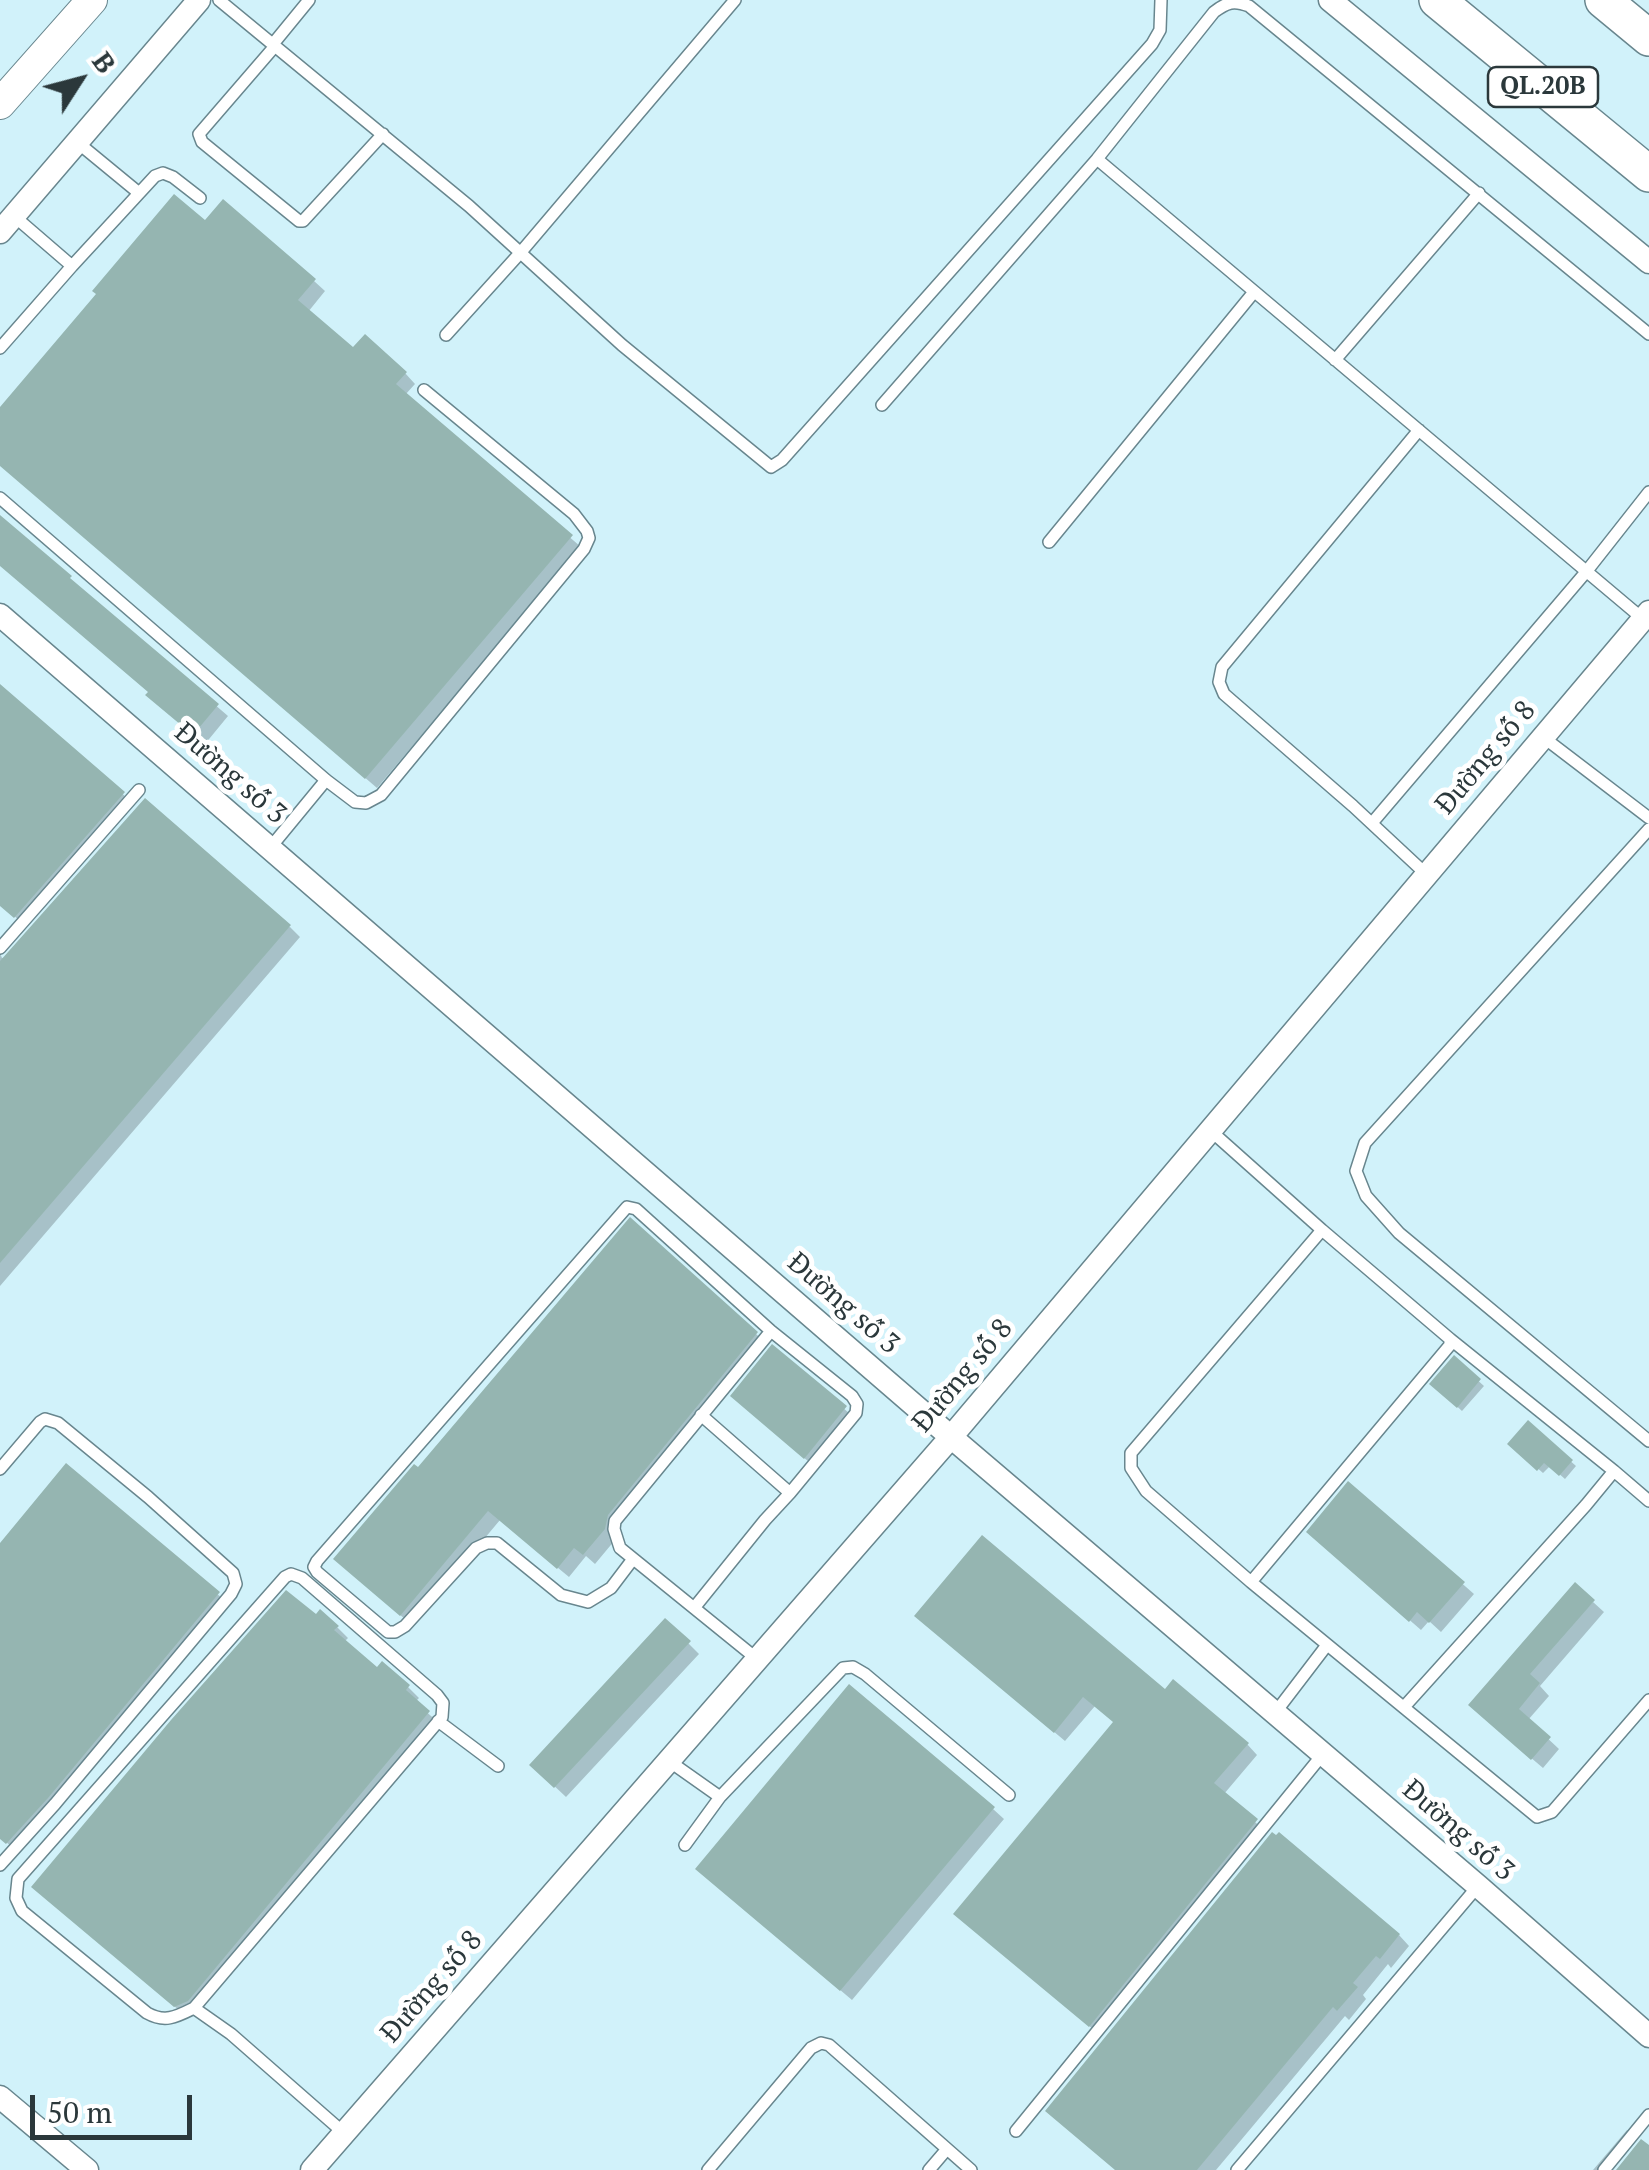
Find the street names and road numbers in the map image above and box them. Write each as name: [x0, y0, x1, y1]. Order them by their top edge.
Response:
road number: QL.20B: [1488, 67, 1598, 107]
street label: Đường số 8: [1429, 695, 1543, 821]
street label: Đường số 3: [167, 716, 293, 832]
street label: Đường số 3: [780, 1246, 906, 1362]
street label: Đường số 8: [906, 1313, 1020, 1439]
street label: Đường số 3: [1395, 1773, 1521, 1889]
street label: Đường số 8: [374, 1924, 490, 2050]

